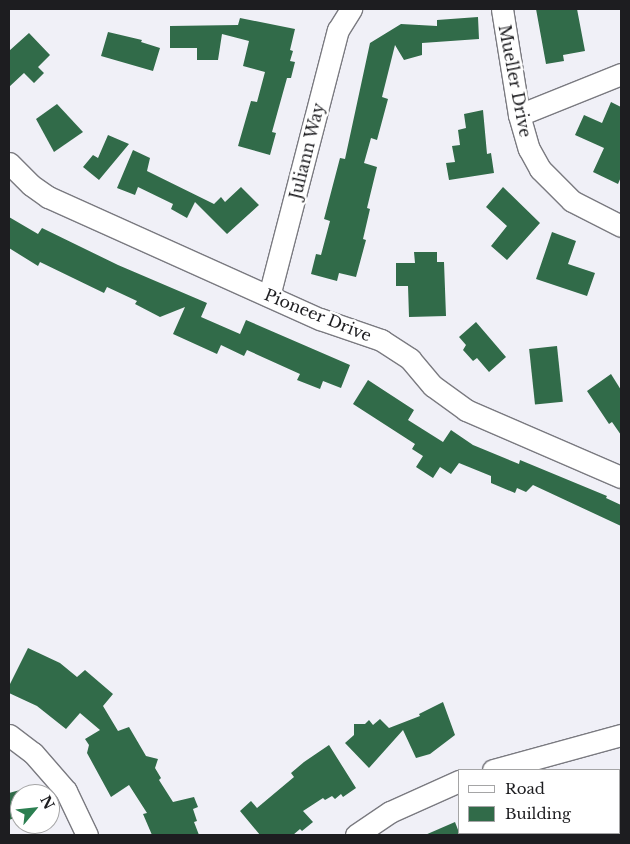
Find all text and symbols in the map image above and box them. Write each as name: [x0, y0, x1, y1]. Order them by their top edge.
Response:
street label: Mueller Drive: [495, 23, 535, 139]
street label: Juliann Way: [286, 101, 328, 201]
street label: Pioneer Drive: [261, 285, 375, 345]
legend: [458, 769, 620, 834]
text: Road: [505, 779, 545, 798]
north arrow: [10, 784, 60, 834]
text: N: [36, 792, 58, 812]
text: Building: [505, 804, 571, 823]

